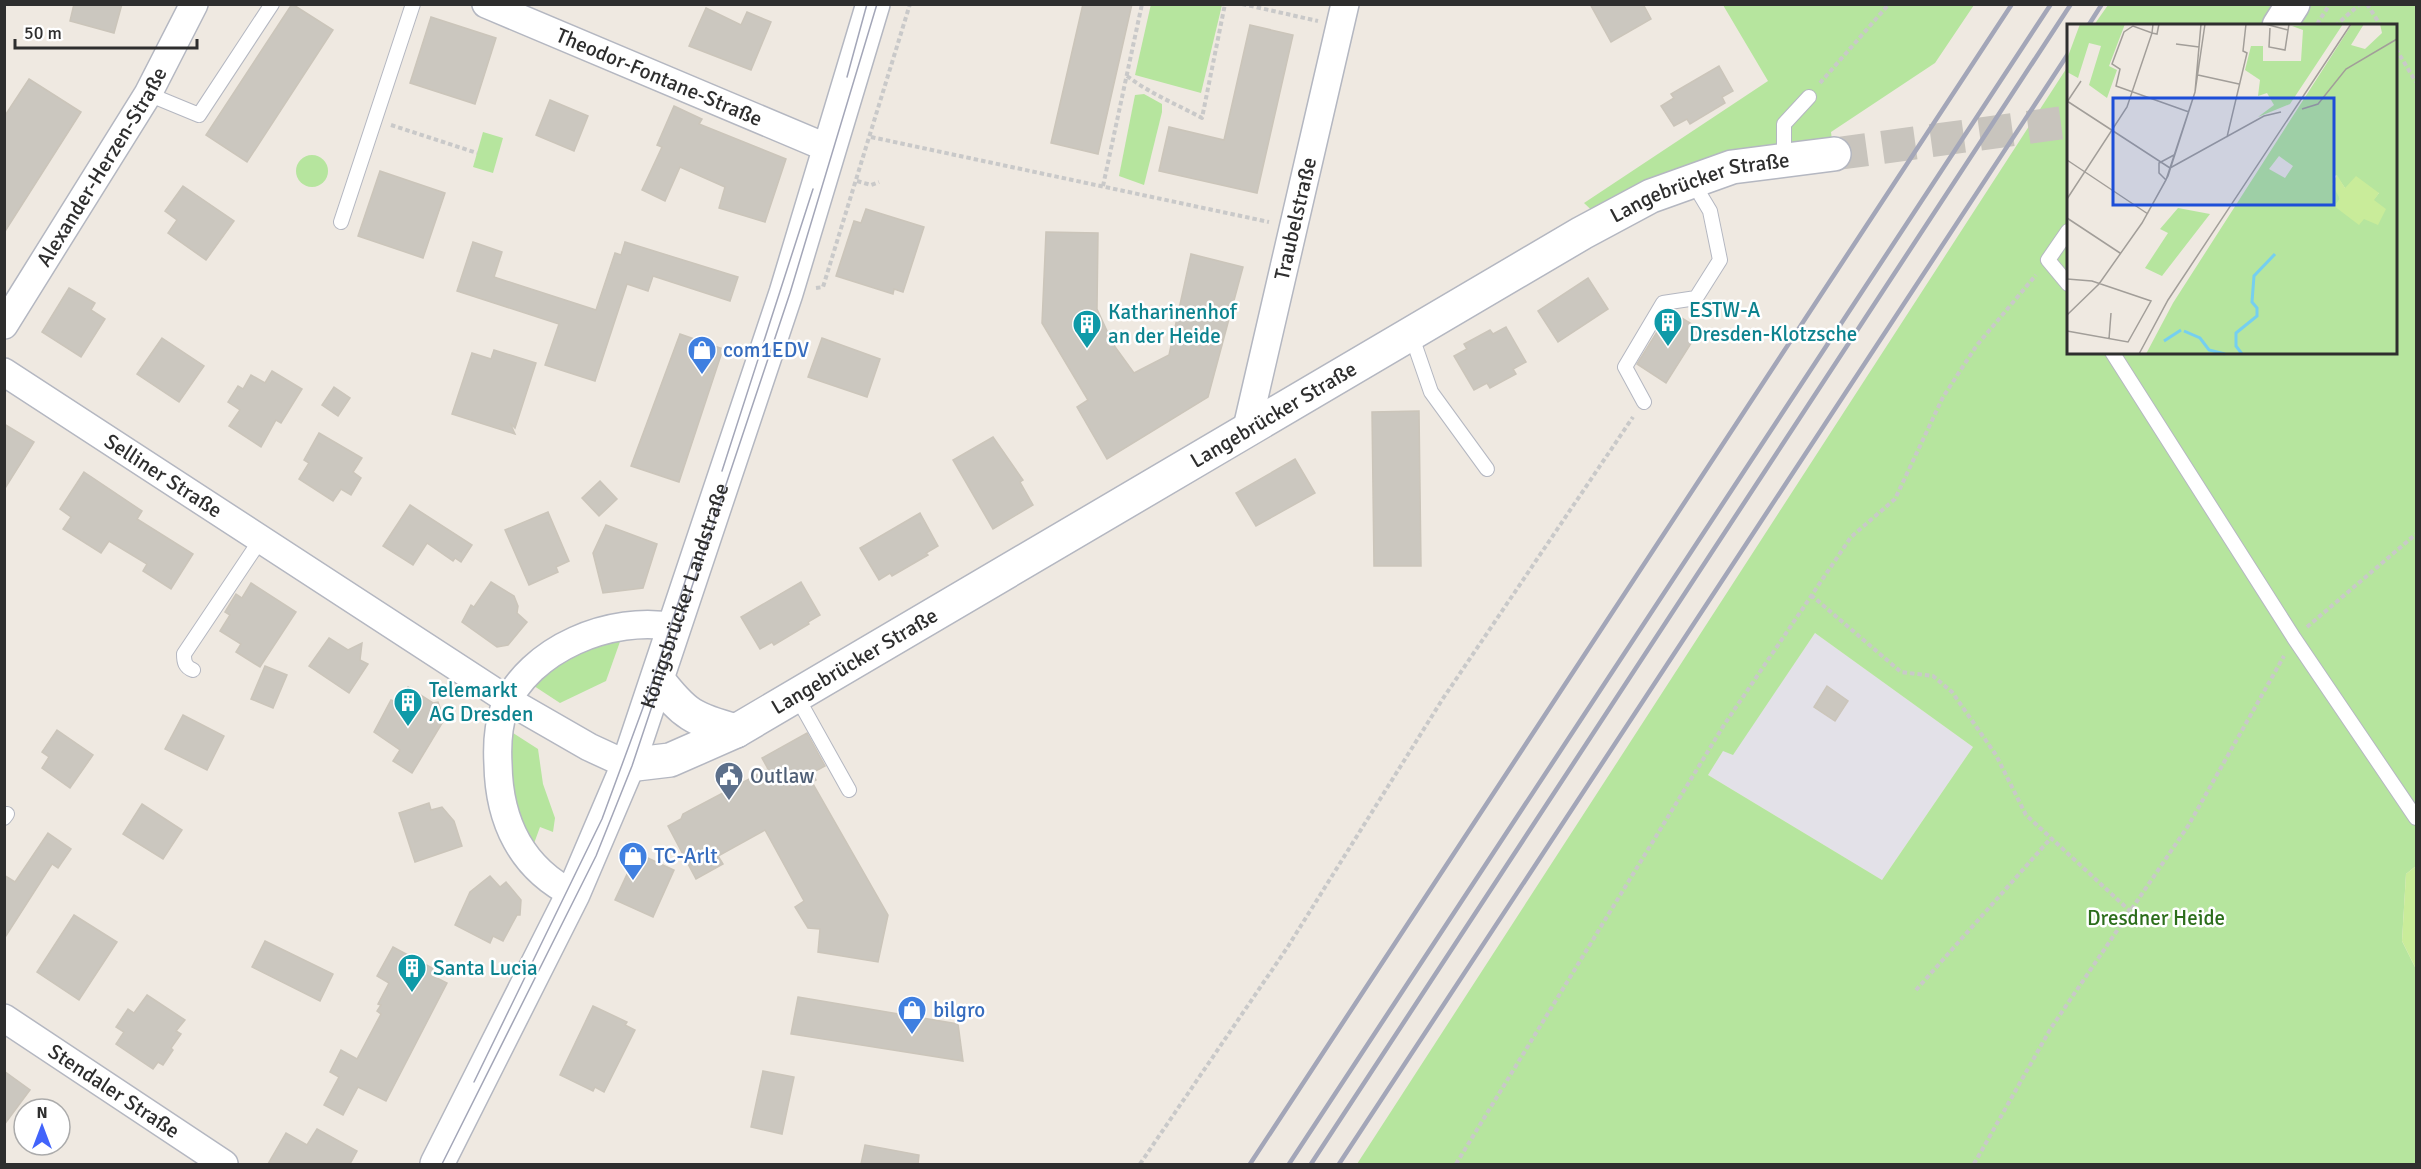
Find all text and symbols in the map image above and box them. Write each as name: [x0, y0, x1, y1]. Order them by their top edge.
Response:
scale bar: [15, 12, 196, 50]
text: 50 m: [24, 22, 62, 44]
street label: Theodor-Fontane-Straße: [552, 22, 766, 132]
inset map: [2067, 24, 2397, 354]
street label: Alexander-Herzen-Straße: [31, 63, 173, 271]
street label: Langebrücker Straße: [1605, 147, 1791, 229]
street label: Traubelstraße: [1269, 155, 1322, 283]
place label: ESTW-A Dresden-Klotzsche: [1689, 297, 1857, 347]
place label: Katharinenhof an der Heide: [1108, 299, 1238, 349]
building icon: ESTW-A Dresden-Klotzsche: [1652, 306, 1684, 348]
building icon: Katharinenhof an der Heide: [1071, 308, 1103, 350]
shop icon: com1EDV: [686, 334, 718, 376]
place label: com1EDV: [723, 337, 809, 363]
street label: Langebrücker Straße: [1186, 356, 1361, 474]
street label: Selliner Straße: [99, 428, 227, 524]
street label: Königsbrücker Landstraße: [635, 480, 734, 712]
street label: Langebrücker Straße: [767, 602, 942, 720]
place label: Telemarkt AG Dresden: [429, 677, 533, 727]
building icon: Telemarkt AG Dresden: [392, 686, 424, 728]
public building icon: Outlaw: [713, 760, 745, 802]
place label: Outlaw: [750, 763, 814, 789]
shop icon: TC-Arlt: [617, 840, 649, 882]
place label: TC-Arlt: [654, 843, 718, 869]
park label: Dresdner Heide: [2087, 905, 2225, 931]
building icon: Santa Lucia: [396, 952, 428, 994]
place label: Santa Lucia: [433, 955, 538, 981]
shop icon: bilgro: [896, 994, 928, 1036]
place label: bilgro: [933, 997, 985, 1023]
street label: Stendaler Straße: [43, 1038, 185, 1144]
north arrow: [12, 1097, 72, 1157]
text: N: [36, 1103, 48, 1123]

